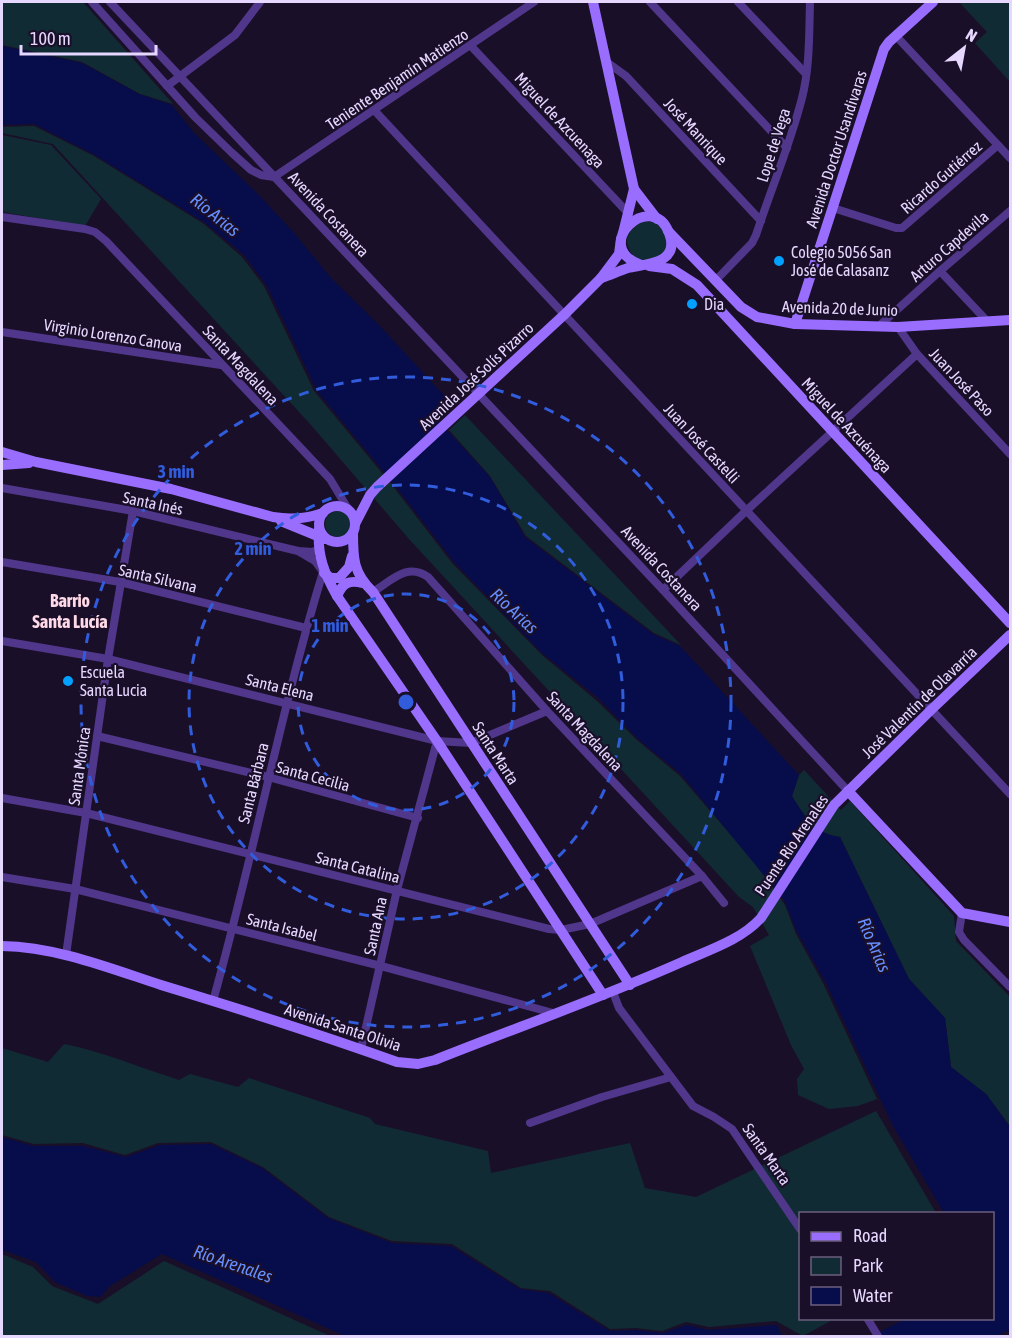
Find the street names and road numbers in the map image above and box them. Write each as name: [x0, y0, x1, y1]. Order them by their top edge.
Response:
street label: Teniente Benjamín Matienzo: [323, 25, 472, 134]
street label: Avenida Doctor Usandivaras: [802, 68, 870, 230]
street label: Miguel de Azcuenaga: [511, 69, 609, 172]
street label: José Manrique: [660, 94, 731, 169]
street label: Lope de Vega: [753, 106, 794, 184]
street label: Ricardo Gutiérrez: [897, 137, 985, 217]
street label: Avenida Costanera: [285, 168, 373, 260]
street label: Arturo Capdevila: [906, 207, 993, 286]
street label: Avenida 20 de Junio: [782, 297, 898, 319]
street label: Virginio Lorenzo Canova: [42, 315, 183, 356]
street label: Avenida José Solís Pizarro: [415, 319, 537, 433]
street label: Santa Magdalena: [199, 321, 283, 409]
street label: Juan José Paso: [926, 344, 998, 420]
street label: Miguel de Azcuénaga: [798, 374, 896, 477]
street label: Juan José Castelli: [661, 400, 743, 486]
street label: Santa Inés: [121, 488, 185, 518]
street label: Avenida Costanera: [618, 522, 706, 614]
street label: Santa Silvana: [117, 560, 199, 596]
street label: José Valentín de Olavarría: [858, 643, 980, 761]
street label: Santa Elena: [244, 670, 316, 704]
street label: Santa Magdalena: [543, 687, 627, 775]
street label: Santa Marta: [469, 718, 523, 788]
street label: Santa Mónica: [65, 726, 93, 806]
street label: Santa Bárbara: [234, 741, 272, 825]
street label: Santa Cecilia: [274, 758, 352, 794]
street label: Puente Rio Arenales: [751, 791, 832, 899]
street label: Santa Catalina: [314, 848, 402, 886]
street label: Santa Ana: [360, 895, 390, 957]
street label: Santa Isabel: [245, 910, 320, 945]
street label: Avenida Santa Olivia: [283, 1000, 403, 1054]
street label: Santa Marta: [739, 1120, 795, 1188]

